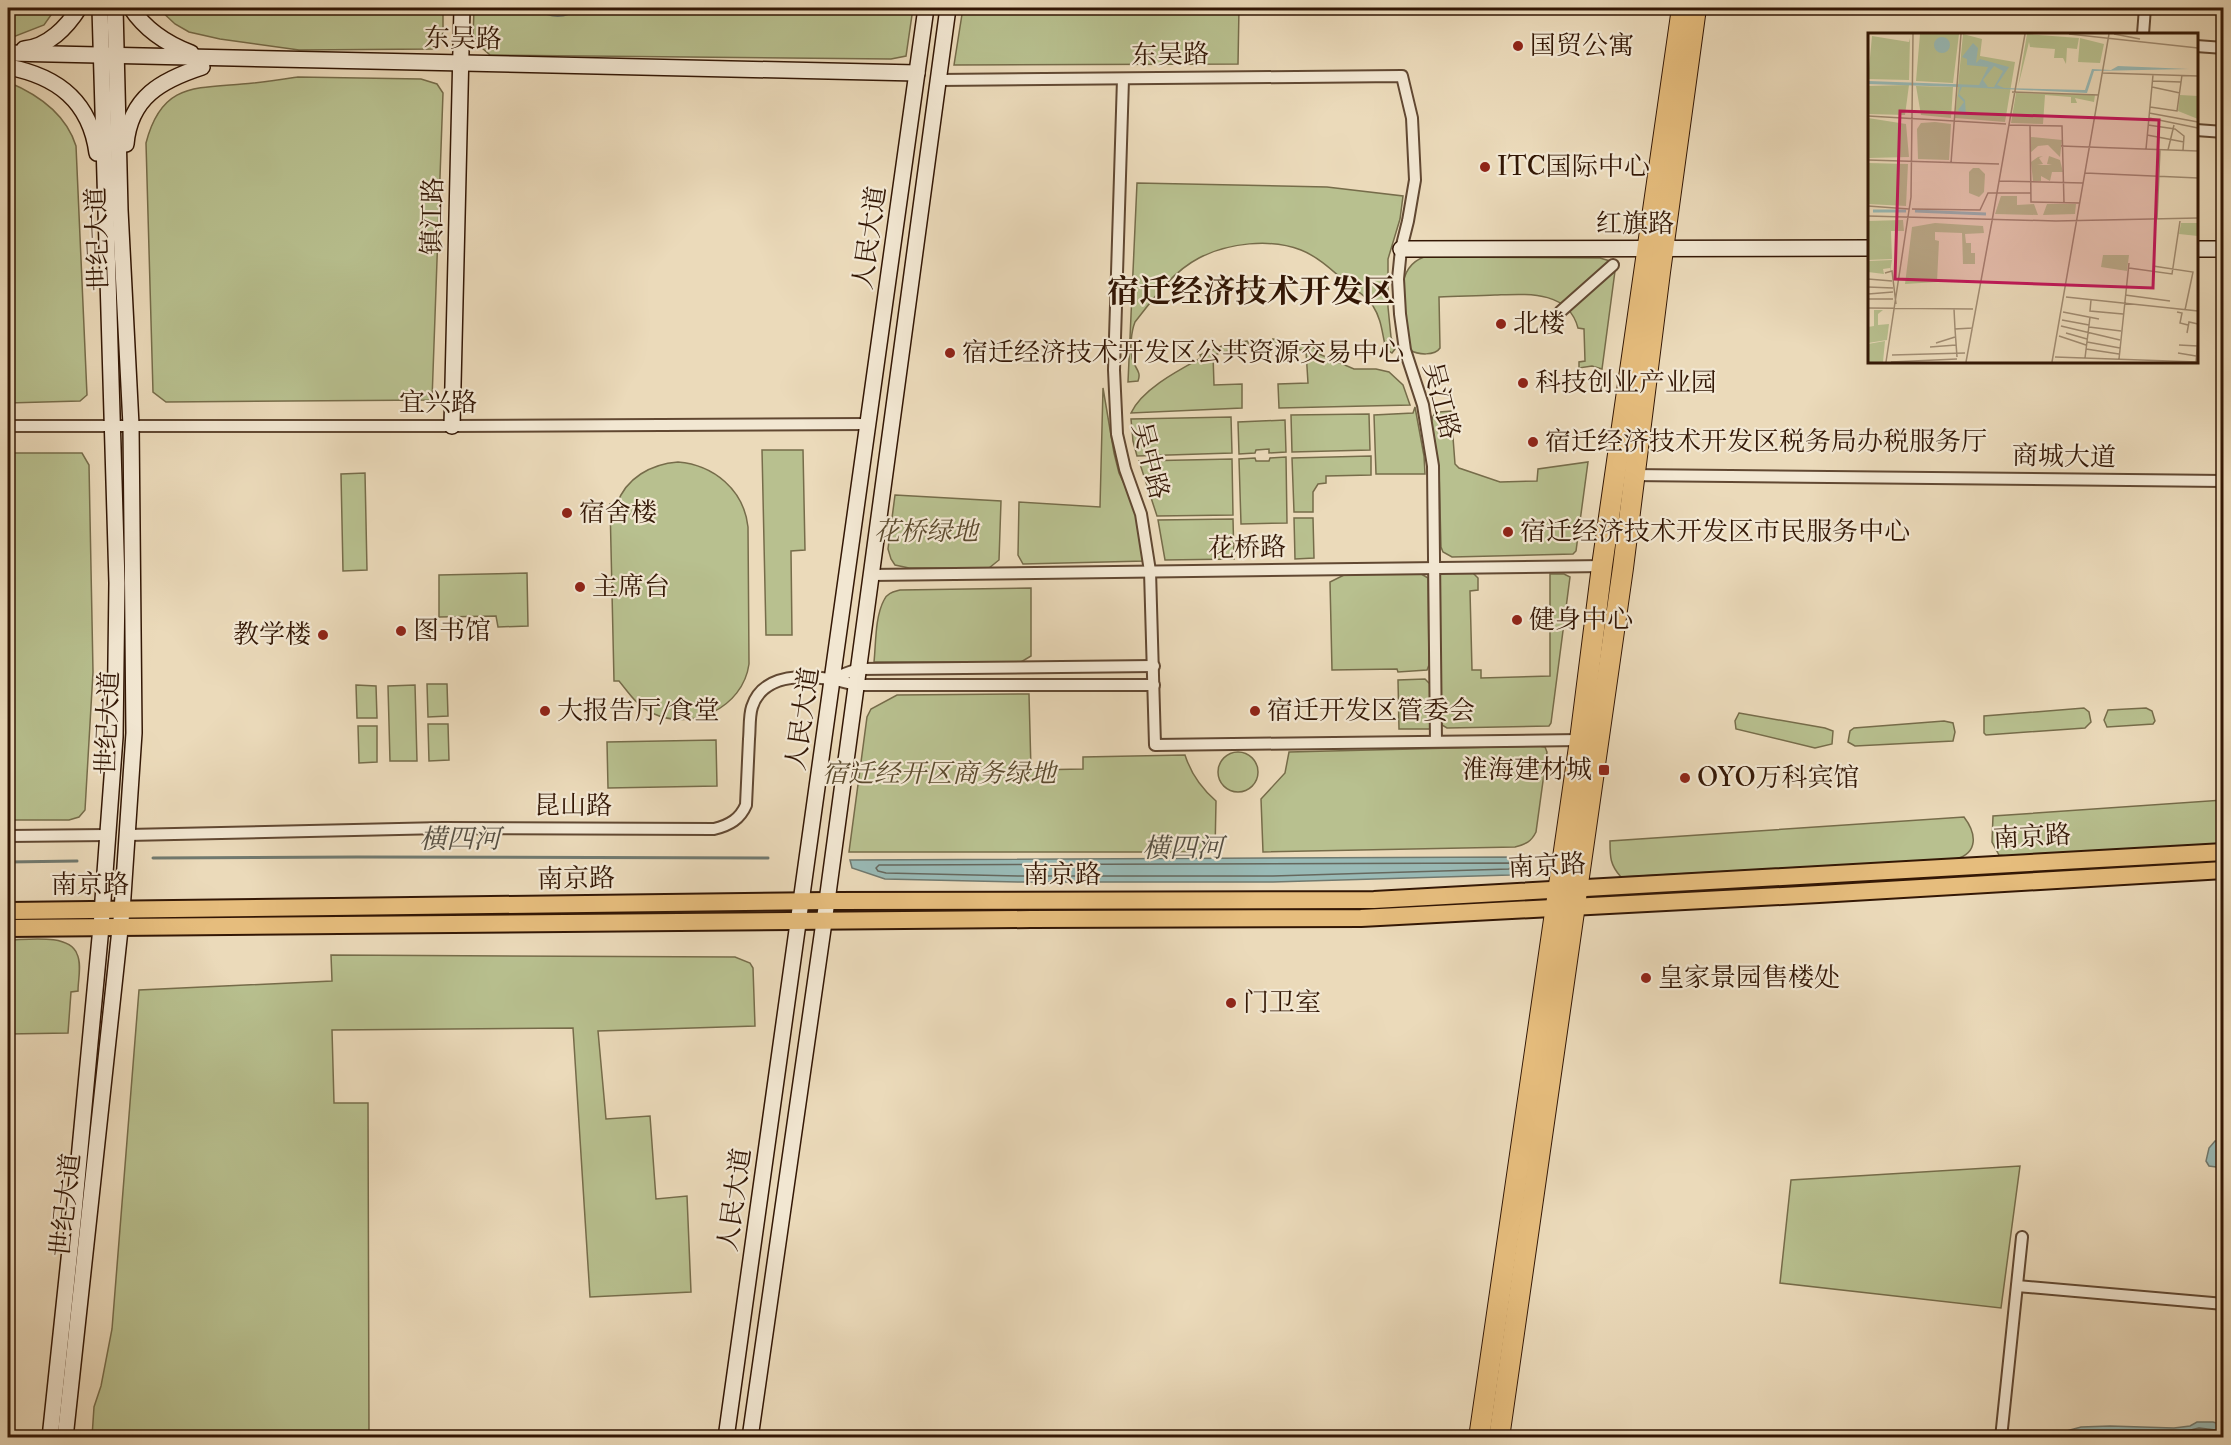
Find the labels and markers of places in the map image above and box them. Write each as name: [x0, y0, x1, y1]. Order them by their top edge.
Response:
place label: 国贸公寓: [1530, 30, 1634, 62]
marker: 国贸公寓: [1511, 39, 1525, 53]
place label: ITC国际中心: [1497, 151, 1650, 183]
marker: ITC国际中心: [1478, 160, 1492, 174]
place label: 北楼: [1513, 308, 1565, 340]
marker: 北楼: [1494, 317, 1508, 331]
place label: 宿迁经济技术开发区公共资源交易中心: [962, 337, 1404, 369]
marker: 宿迁经济技术开发区公共资源交易中心: [943, 346, 957, 360]
place label: 科技创业产业园: [1535, 367, 1717, 399]
marker: 科技创业产业园: [1516, 376, 1530, 390]
place label: 宿迁经济技术开发区税务局办税服务厅: [1545, 426, 1987, 458]
marker: 宿迁经济技术开发区税务局办税服务厅: [1526, 435, 1540, 449]
place label: 宿舍楼: [579, 497, 657, 529]
marker: 宿舍楼: [560, 506, 574, 520]
place label: 宿迁经济技术开发区市民服务中心: [1520, 516, 1910, 548]
marker: 宿迁经济技术开发区市民服务中心: [1501, 525, 1515, 539]
place label: 主席台: [592, 571, 670, 603]
marker: 主席台: [573, 580, 587, 594]
place label: 健身中心: [1529, 604, 1633, 636]
marker: 健身中心: [1510, 613, 1524, 627]
place label: 图书馆: [413, 615, 491, 647]
place label: 教学楼: [233, 619, 311, 651]
marker: 图书馆: [394, 624, 408, 638]
marker: 教学楼: [316, 628, 330, 642]
place label: 大报告厅/食堂: [557, 695, 720, 727]
place label: 宿迁开发区管委会: [1267, 695, 1475, 727]
marker: 大报告厅/食堂: [538, 704, 552, 718]
marker: 宿迁开发区管委会: [1248, 704, 1262, 718]
place label: 淮海建材城: [1462, 754, 1592, 786]
place label: OYO万科宾馆: [1697, 762, 1860, 794]
marker: 淮海建材城: [1597, 763, 1611, 777]
marker: OYO万科宾馆: [1678, 771, 1692, 785]
place label: 皇家景园售楼处: [1658, 962, 1840, 994]
marker: 皇家景园售楼处: [1639, 971, 1653, 985]
place label: 门卫室: [1243, 987, 1321, 1019]
marker: 门卫室: [1224, 996, 1238, 1010]

